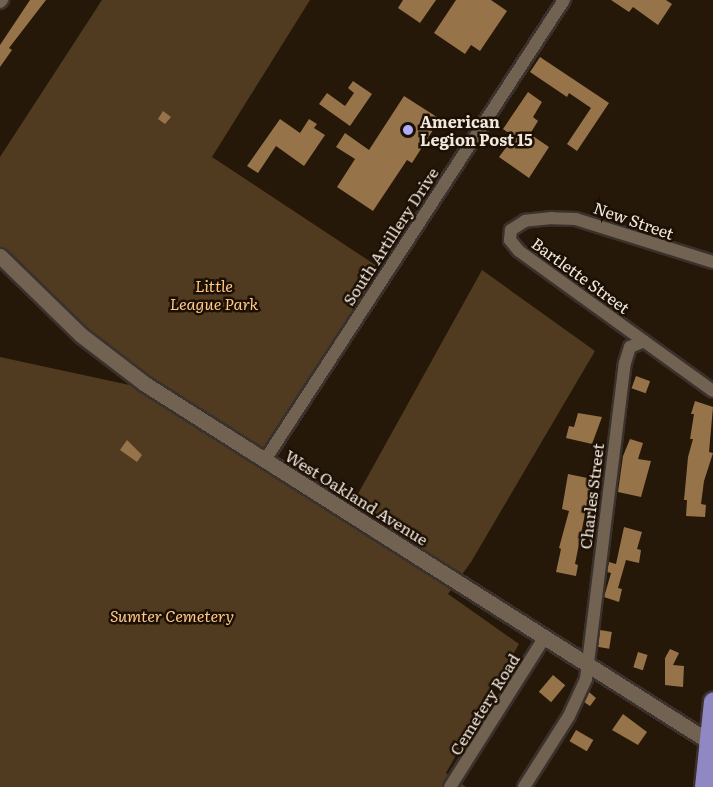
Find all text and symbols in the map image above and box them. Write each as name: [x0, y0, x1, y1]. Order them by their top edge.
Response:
place label: American Legion Post 15: [420, 111, 533, 149]
marker: American Legion Post 15: [401, 123, 415, 137]
street label: South Artillery Drive: [338, 164, 442, 308]
street label: New Street: [591, 197, 677, 243]
street label: Bartlette Street: [528, 233, 634, 317]
park label: Little League Park: [170, 275, 258, 313]
street label: Charles Street: [575, 442, 607, 550]
street label: West Oakland Avenue: [282, 445, 432, 549]
park label: Sumter Cemetery: [110, 605, 234, 625]
street label: Cemetery Road: [445, 650, 523, 758]

